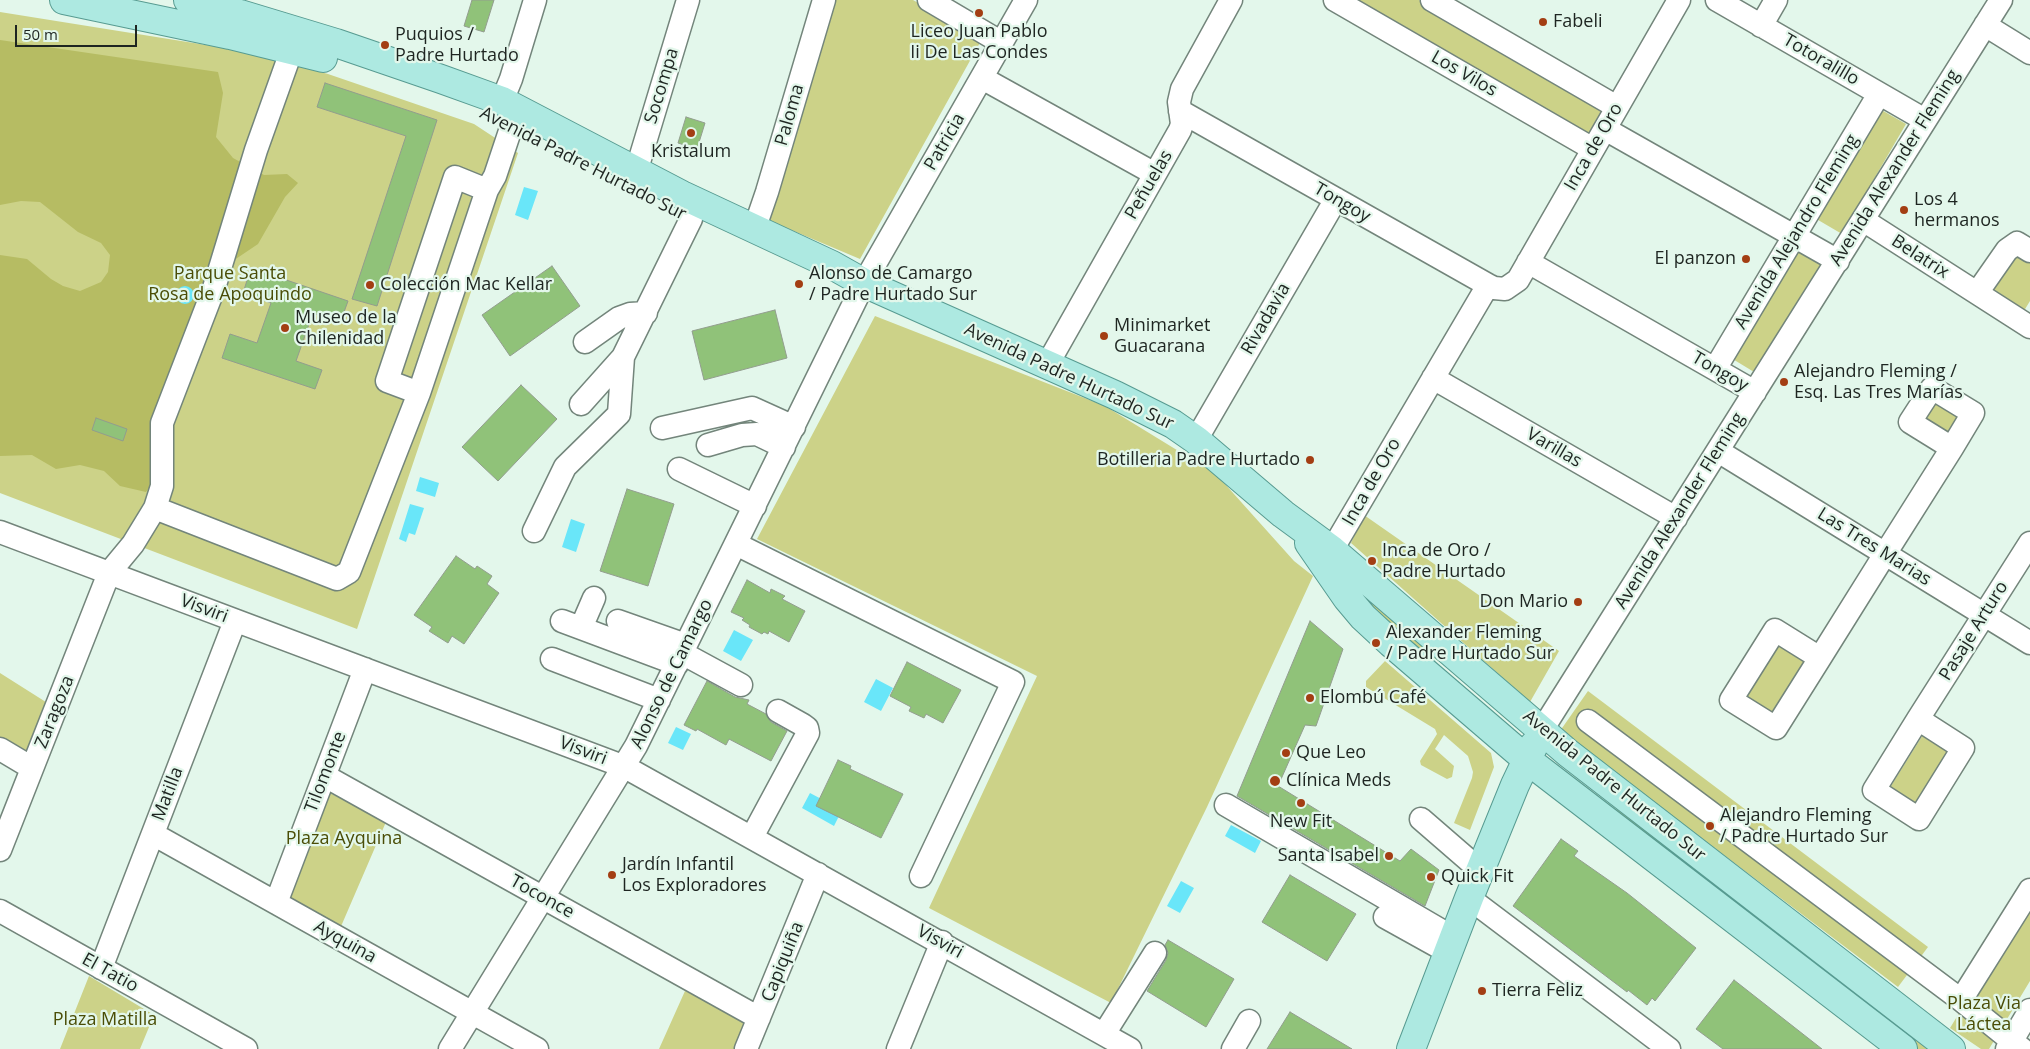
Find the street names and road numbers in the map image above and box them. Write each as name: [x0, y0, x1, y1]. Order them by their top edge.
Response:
street label: Totoralillo: [1779, 30, 1863, 90]
street label: Socompa: [640, 46, 684, 126]
street label: Los Vilos: [1427, 46, 1501, 102]
street label: Avenida Alexander Fleming: [1826, 66, 1964, 270]
street label: Paloma: [771, 82, 809, 148]
street label: Inca de Oro: [1560, 99, 1628, 195]
street label: Avenida Padre Hurtado Sur: [476, 102, 690, 226]
street label: Patricia: [920, 110, 970, 174]
street label: Avenida Alejandro Fleming: [1730, 131, 1864, 333]
street label: Peñuelas: [1121, 147, 1177, 223]
street label: Tongoy: [1310, 178, 1374, 228]
street label: Belatrix: [1887, 231, 1953, 283]
street label: Rivadavia: [1237, 279, 1295, 359]
street label: Avenida Padre Hurtado Sur: [961, 319, 1177, 435]
street label: Tongoy: [1688, 347, 1752, 397]
street label: Avenida Alexander Fleming: [1611, 409, 1749, 613]
street label: Varillas: [1522, 424, 1586, 472]
street label: Inca de Oro: [1338, 434, 1406, 530]
street label: Las Tres Marias: [1813, 503, 1935, 591]
street label: Pasaje Arturo: [1935, 577, 2013, 685]
street label: Visviri: [177, 590, 231, 628]
street label: Alonso de Camargo: [626, 596, 718, 752]
street label: Zaragoza: [31, 672, 79, 752]
street label: Avenida Padre Hurtado Sur: [1518, 706, 1710, 866]
street label: Tilomonte: [301, 729, 351, 815]
street label: Visviri: [556, 732, 610, 770]
street label: Matilla: [148, 764, 188, 824]
street label: Toconce: [506, 871, 578, 923]
street label: Ayquina: [310, 916, 380, 968]
street label: Capiquiña: [757, 919, 809, 1005]
street label: Visviri: [913, 921, 967, 963]
street label: El Tatio: [78, 949, 142, 997]

